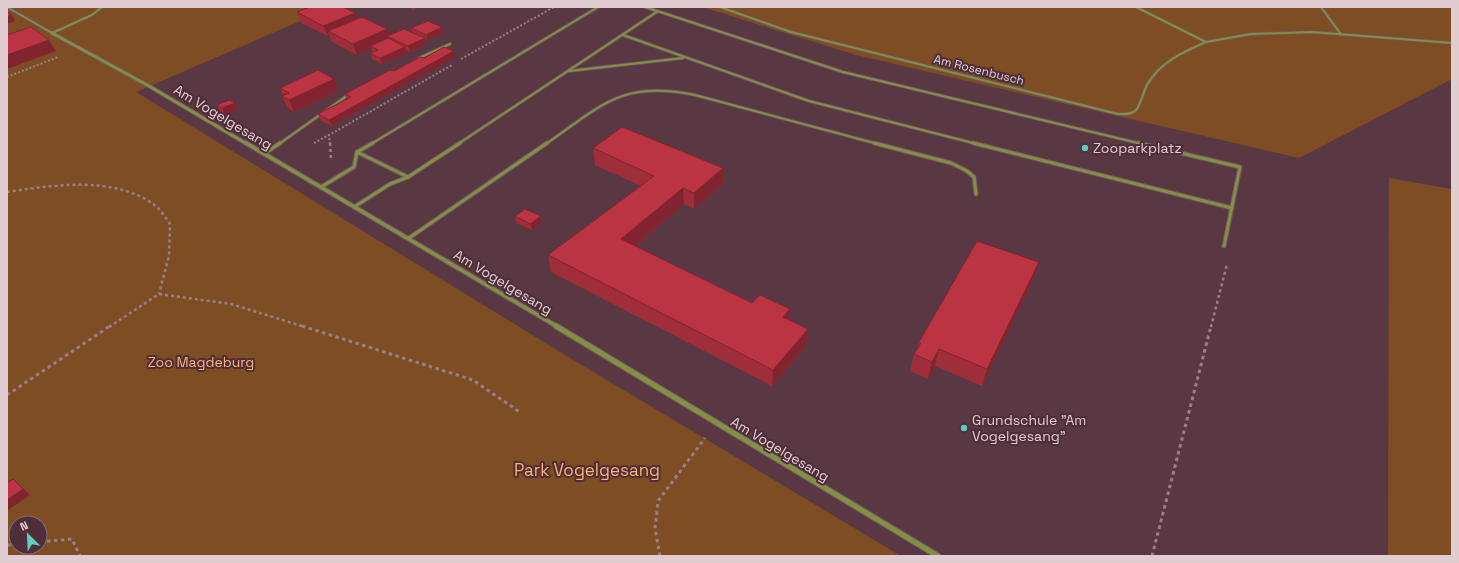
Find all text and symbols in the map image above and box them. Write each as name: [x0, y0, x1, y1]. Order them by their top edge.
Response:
street label: Am Rosenbusch: [932, 51, 1026, 89]
street label: Am Vogelgesang: [170, 80, 276, 154]
place label: Zooparkplatz: [1093, 139, 1182, 157]
marker: Zooparkplatz: [1080, 143, 1090, 153]
street label: Am Vogelgesang: [450, 245, 556, 319]
park label: Zoo Magdeburg: [148, 353, 254, 371]
place label: Grundschule "Am Vogelgesang": [972, 411, 1086, 445]
street label: Am Vogelgesang: [727, 412, 833, 486]
marker: Grundschule "Am Vogelgesang": [959, 423, 969, 433]
park label: Park Vogelgesang: [514, 459, 660, 481]
north arrow: [8, 515, 48, 555]
text: N: [18, 518, 30, 534]

